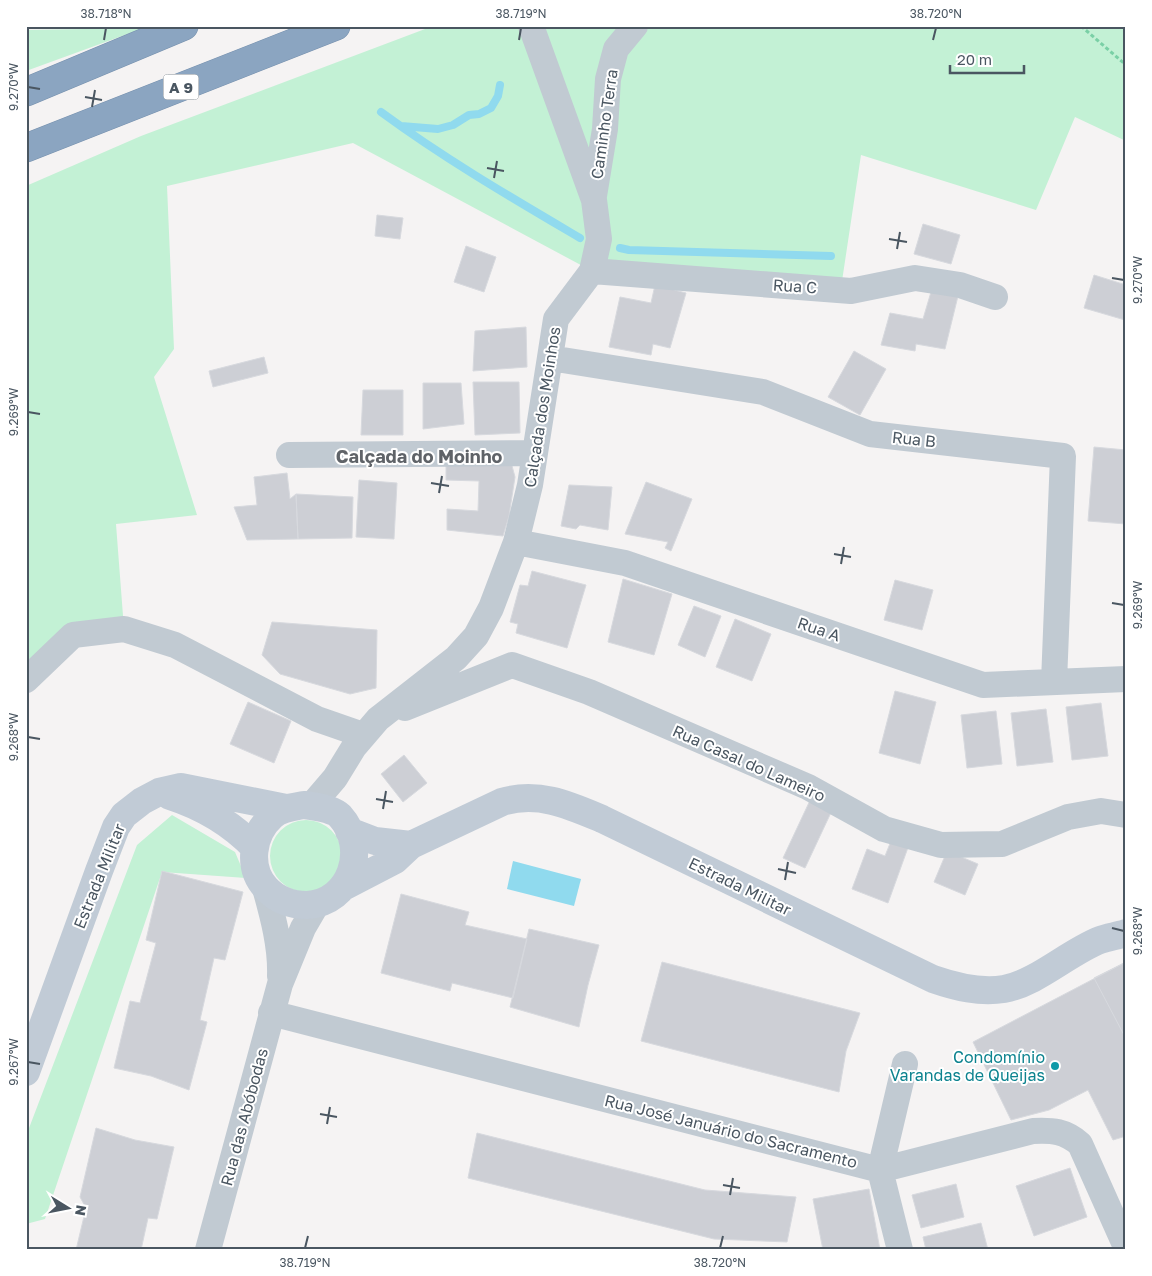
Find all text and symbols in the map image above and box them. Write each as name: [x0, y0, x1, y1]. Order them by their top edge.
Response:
text: 38.718°N: [80, 6, 132, 21]
text: 38.719°N: [495, 6, 547, 21]
text: 38.720°N: [910, 6, 962, 21]
scale bar: [950, 42, 1023, 74]
text: 20 m: [957, 50, 992, 68]
text: 9.270°W: [6, 63, 21, 111]
street label: Caminho Terra: [586, 68, 622, 180]
road number: A 9: [164, 74, 198, 100]
text: 9.270°W: [1130, 256, 1145, 304]
street label: Rua C: [772, 274, 818, 298]
street label: Calçada dos Moinhos: [519, 325, 565, 489]
text: 9.269°W: [6, 387, 21, 436]
street label: Rua B: [891, 427, 937, 451]
district label: Calçada do Moinho: [336, 445, 503, 467]
text: 9.269°W: [1130, 580, 1145, 629]
street label: Rua A: [795, 612, 843, 646]
text: 9.268°W: [6, 712, 21, 761]
street label: Rua Casal do Lameiro: [670, 720, 828, 806]
street label: Estrada Militar: [69, 820, 129, 932]
street label: Estrada Militar: [685, 853, 795, 919]
text: 9.268°W: [1130, 906, 1145, 955]
text: 9.267°W: [6, 1038, 21, 1086]
street label: Rua das Abóbodas: [216, 1046, 272, 1188]
place label: Condomínio Varandas de Queijas: [890, 1047, 1045, 1085]
marker: Condomínio Varandas de Queijas: [1049, 1060, 1061, 1072]
street label: Rua José Januário do Sacramento: [603, 1090, 859, 1172]
north arrow: [42, 1184, 92, 1234]
text: N: [72, 1204, 91, 1217]
text: 38.719°N: [279, 1255, 331, 1270]
text: 38.720°N: [694, 1255, 746, 1270]

